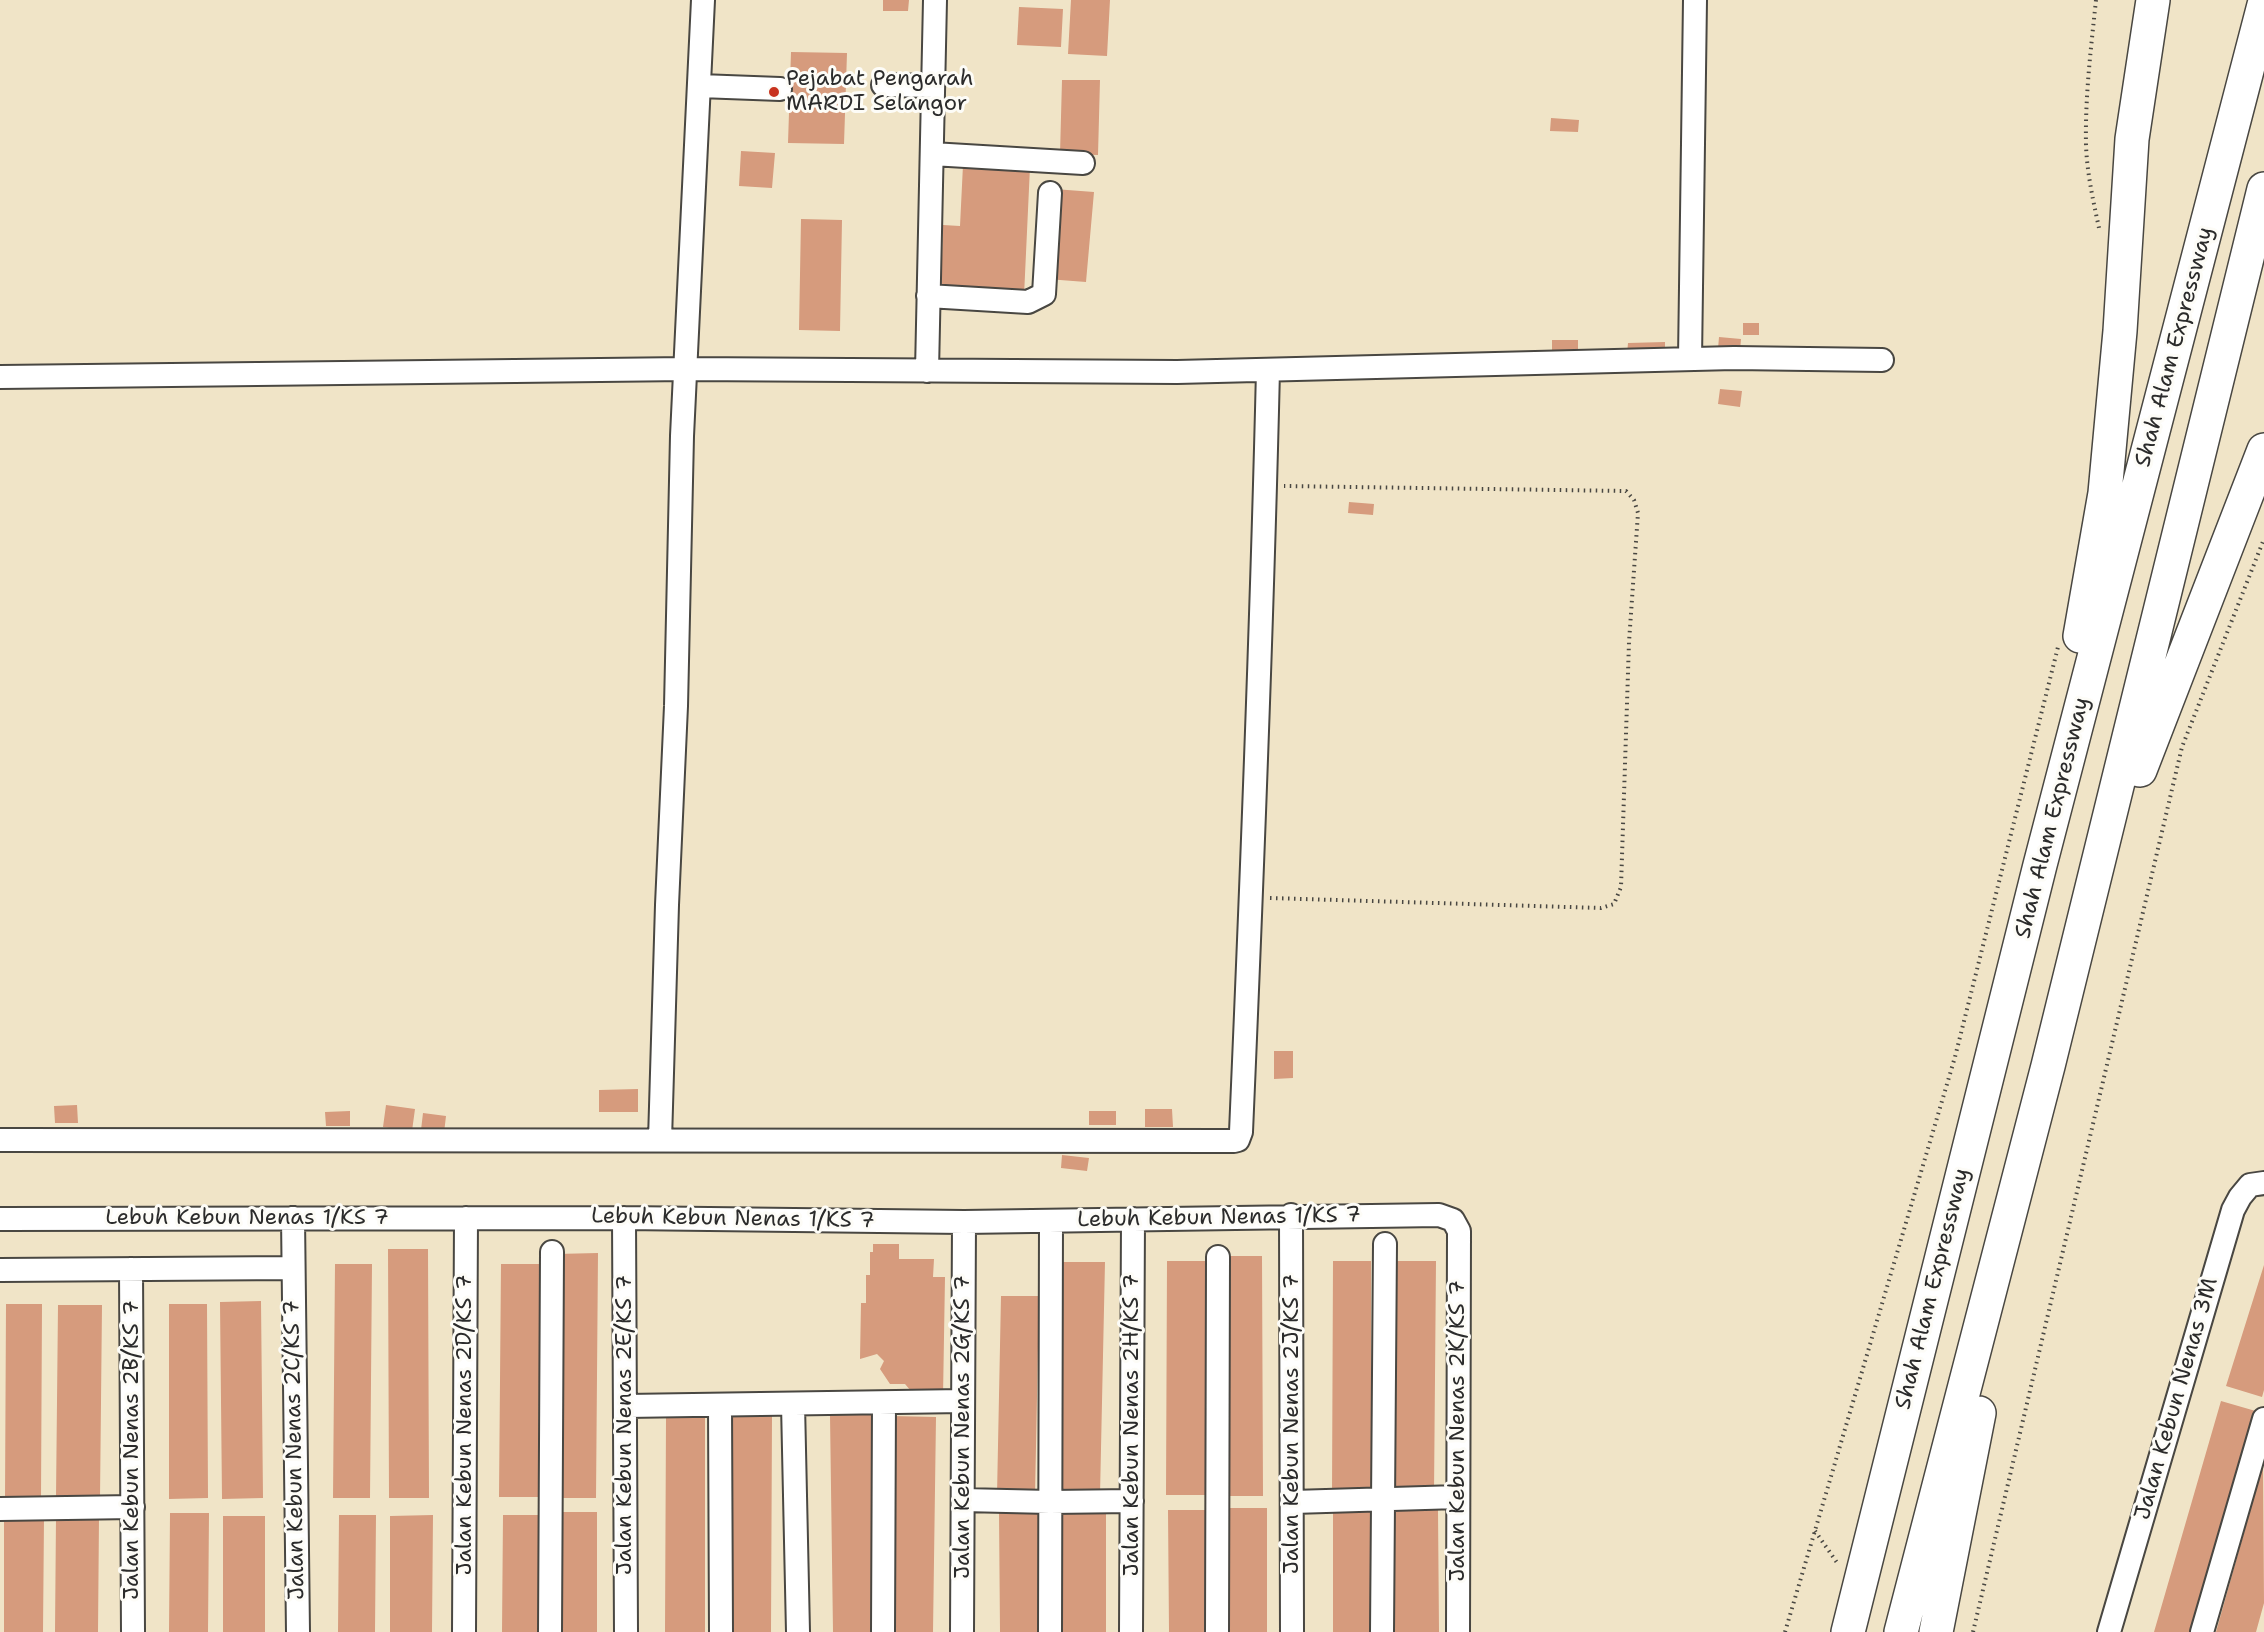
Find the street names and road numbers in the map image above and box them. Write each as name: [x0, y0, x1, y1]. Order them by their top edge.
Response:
street label: Shah Alam Expressway: [2130, 224, 2220, 470]
street label: Shah Alam Expressway: [2010, 695, 2096, 941]
street label: Shah Alam Expressway: [1890, 1166, 1976, 1412]
street label: Lebuh Kebun Nenas 1/KS 7: [1077, 1202, 1361, 1234]
street label: Lebuh Kebun Nenas 1/KS 7: [591, 1203, 875, 1235]
street label: Lebuh Kebun Nenas 1/KS 7: [105, 1205, 389, 1231]
street label: Jalan Kebun Nenas 2D/KS 7: [452, 1274, 478, 1576]
street label: Jalan Kebun Nenas 2H/KS 7: [1119, 1274, 1145, 1576]
street label: Jalan Kebun Nenas 2J/KS 7: [1279, 1274, 1305, 1574]
street label: Jalan Kebun Nenas 2E/KS 7: [612, 1275, 638, 1575]
street label: Jalan Kebun Nenas 2G/KS 7: [950, 1275, 976, 1579]
street label: Jalan Kebun Nenas 3M: [2130, 1275, 2224, 1523]
street label: Jalan Kebun Nenas 2K/KS 7: [1445, 1280, 1471, 1582]
street label: Jalan Kebun Nenas 2B/KS 7: [119, 1300, 145, 1600]
street label: Jalan Kebun Nenas 2C/KS 7: [279, 1300, 311, 1600]

